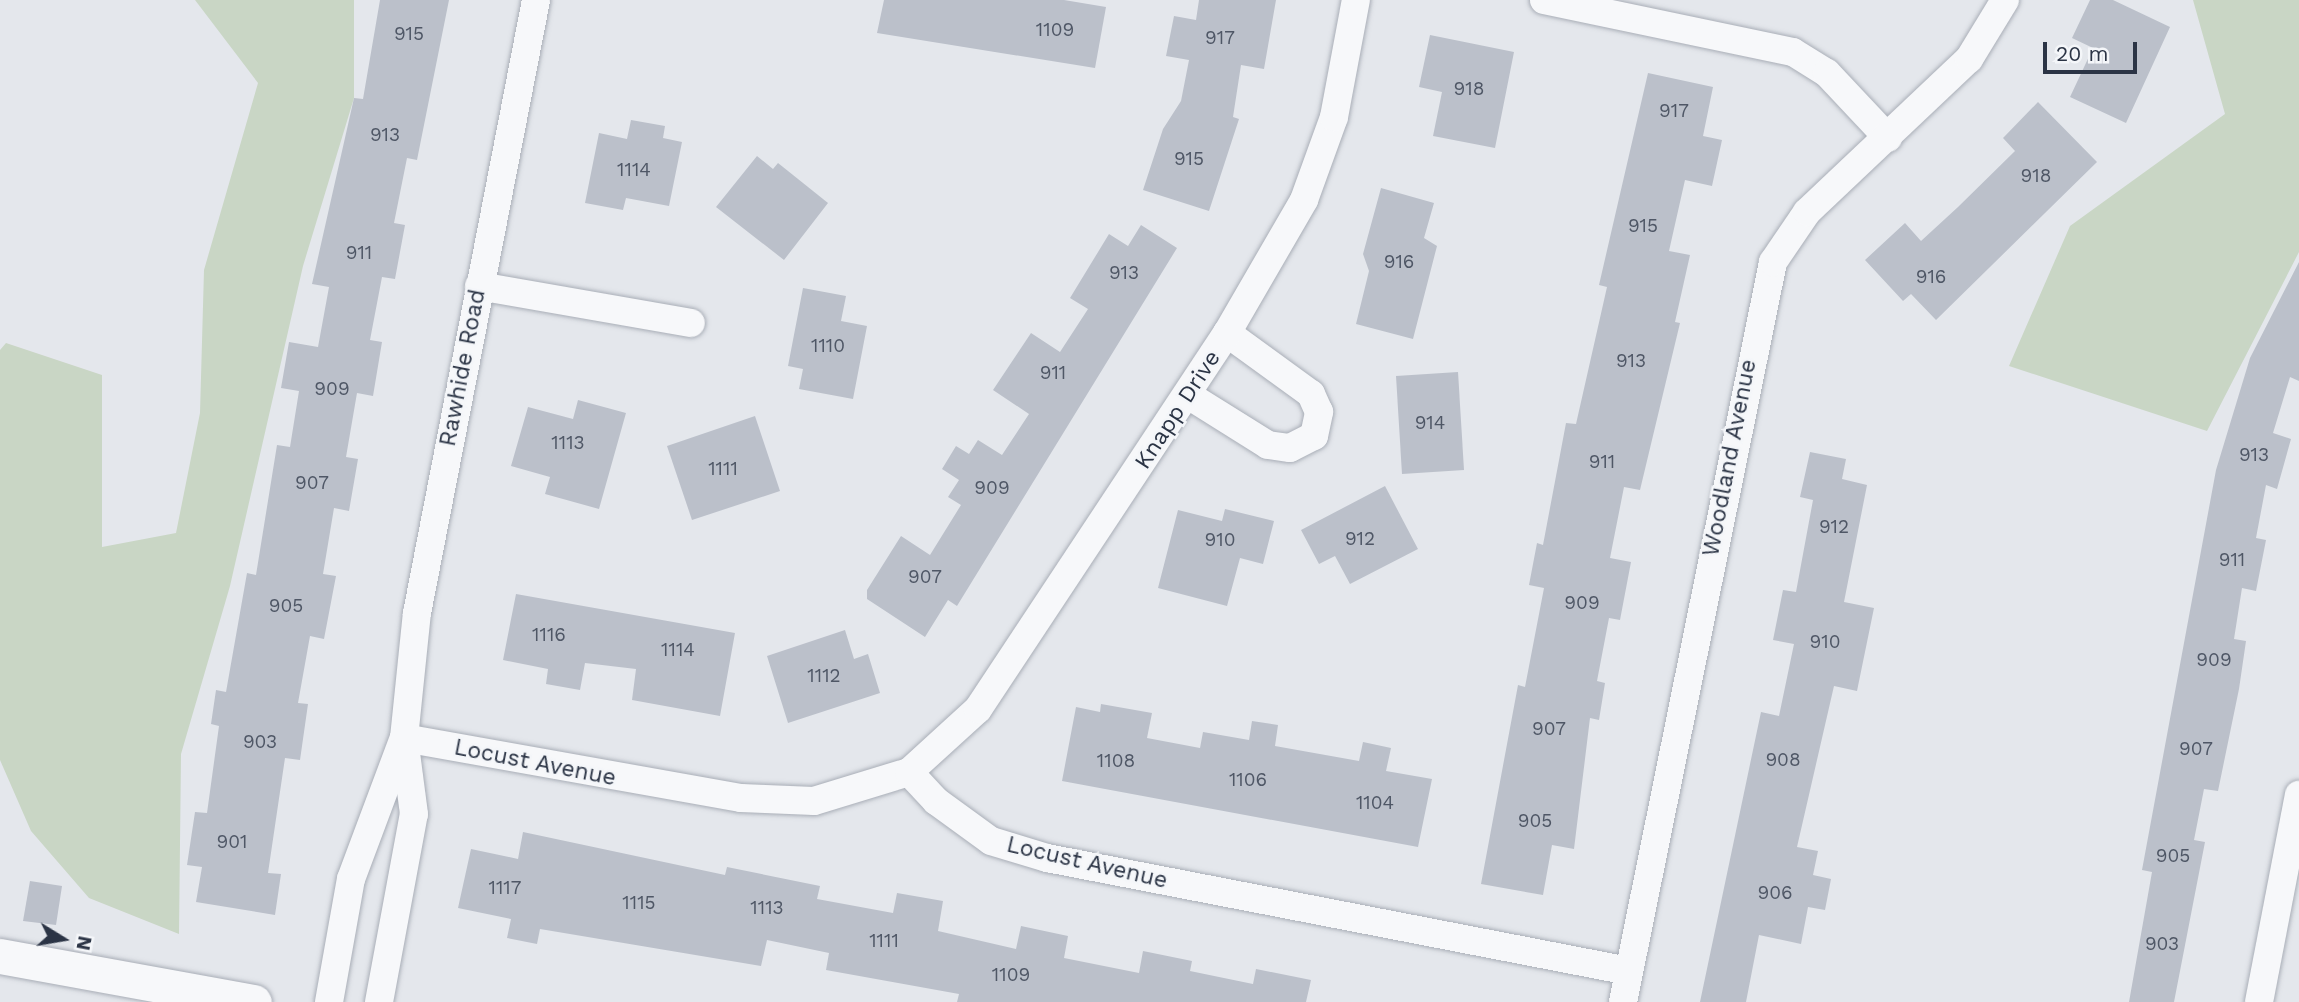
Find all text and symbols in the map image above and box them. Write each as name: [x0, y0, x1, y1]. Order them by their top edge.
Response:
house number: 1109: [1036, 19, 1074, 41]
house number: 915: [394, 23, 424, 45]
house number: 917: [1205, 27, 1235, 49]
scale bar: [2047, 28, 2142, 72]
text: 20 m: [2056, 41, 2108, 66]
house number: 918: [1454, 78, 1484, 100]
house number: 917: [1659, 100, 1689, 122]
house number: 913: [370, 124, 400, 146]
house number: 915: [1174, 148, 1204, 170]
house number: 1114: [617, 159, 651, 181]
house number: 918: [2021, 165, 2051, 187]
house number: 915: [1628, 215, 1658, 237]
house number: 911: [346, 242, 372, 264]
house number: 916: [1384, 251, 1414, 273]
house number: 913: [1109, 262, 1139, 284]
house number: 916: [1916, 266, 1946, 288]
street label: Rawhide Road: [434, 287, 492, 449]
house number: 1110: [811, 335, 845, 357]
street label: Knapp Drive: [1129, 345, 1227, 475]
house number: 913: [1616, 350, 1646, 372]
street label: Woodland Avenue: [1697, 357, 1763, 559]
house number: 911: [1040, 362, 1066, 384]
house number: 909: [314, 378, 350, 400]
house number: 914: [1415, 412, 1445, 434]
house number: 1113: [551, 432, 585, 454]
house number: 913: [2239, 444, 2269, 466]
house number: 911: [1589, 451, 1615, 473]
house number: 1111: [708, 458, 738, 480]
house number: 907: [295, 472, 329, 494]
house number: 909: [974, 477, 1010, 499]
house number: 912: [1819, 516, 1849, 538]
house number: 912: [1345, 528, 1375, 550]
house number: 910: [1205, 529, 1235, 551]
house number: 911: [2219, 549, 2245, 571]
house number: 907: [908, 566, 942, 588]
house number: 909: [1564, 592, 1600, 614]
house number: 905: [269, 595, 303, 617]
house number: 1116: [532, 624, 566, 646]
house number: 910: [1810, 631, 1840, 653]
house number: 1114: [661, 639, 695, 661]
house number: 909: [2196, 649, 2232, 671]
house number: 1112: [807, 665, 841, 687]
house number: 907: [1532, 718, 1566, 740]
house number: 903: [243, 731, 277, 753]
street label: Locust Avenue: [451, 734, 619, 792]
house number: 907: [2179, 738, 2213, 760]
house number: 908: [1765, 749, 1801, 771]
house number: 1108: [1097, 750, 1135, 772]
house number: 1106: [1229, 769, 1267, 791]
house number: 1104: [1356, 792, 1394, 814]
house number: 905: [1518, 810, 1552, 832]
house number: 901: [217, 831, 247, 853]
street label: Locust Avenue: [1003, 831, 1171, 895]
house number: 905: [2156, 845, 2190, 867]
house number: 1117: [489, 877, 521, 899]
house number: 906: [1757, 882, 1793, 904]
house number: 1115: [622, 892, 656, 914]
house number: 1113: [750, 897, 784, 919]
north arrow: [28, 904, 98, 974]
house number: 1111: [869, 930, 899, 952]
house number: 903: [2145, 933, 2179, 955]
text: N: [71, 934, 97, 952]
house number: 1109: [992, 964, 1030, 986]

